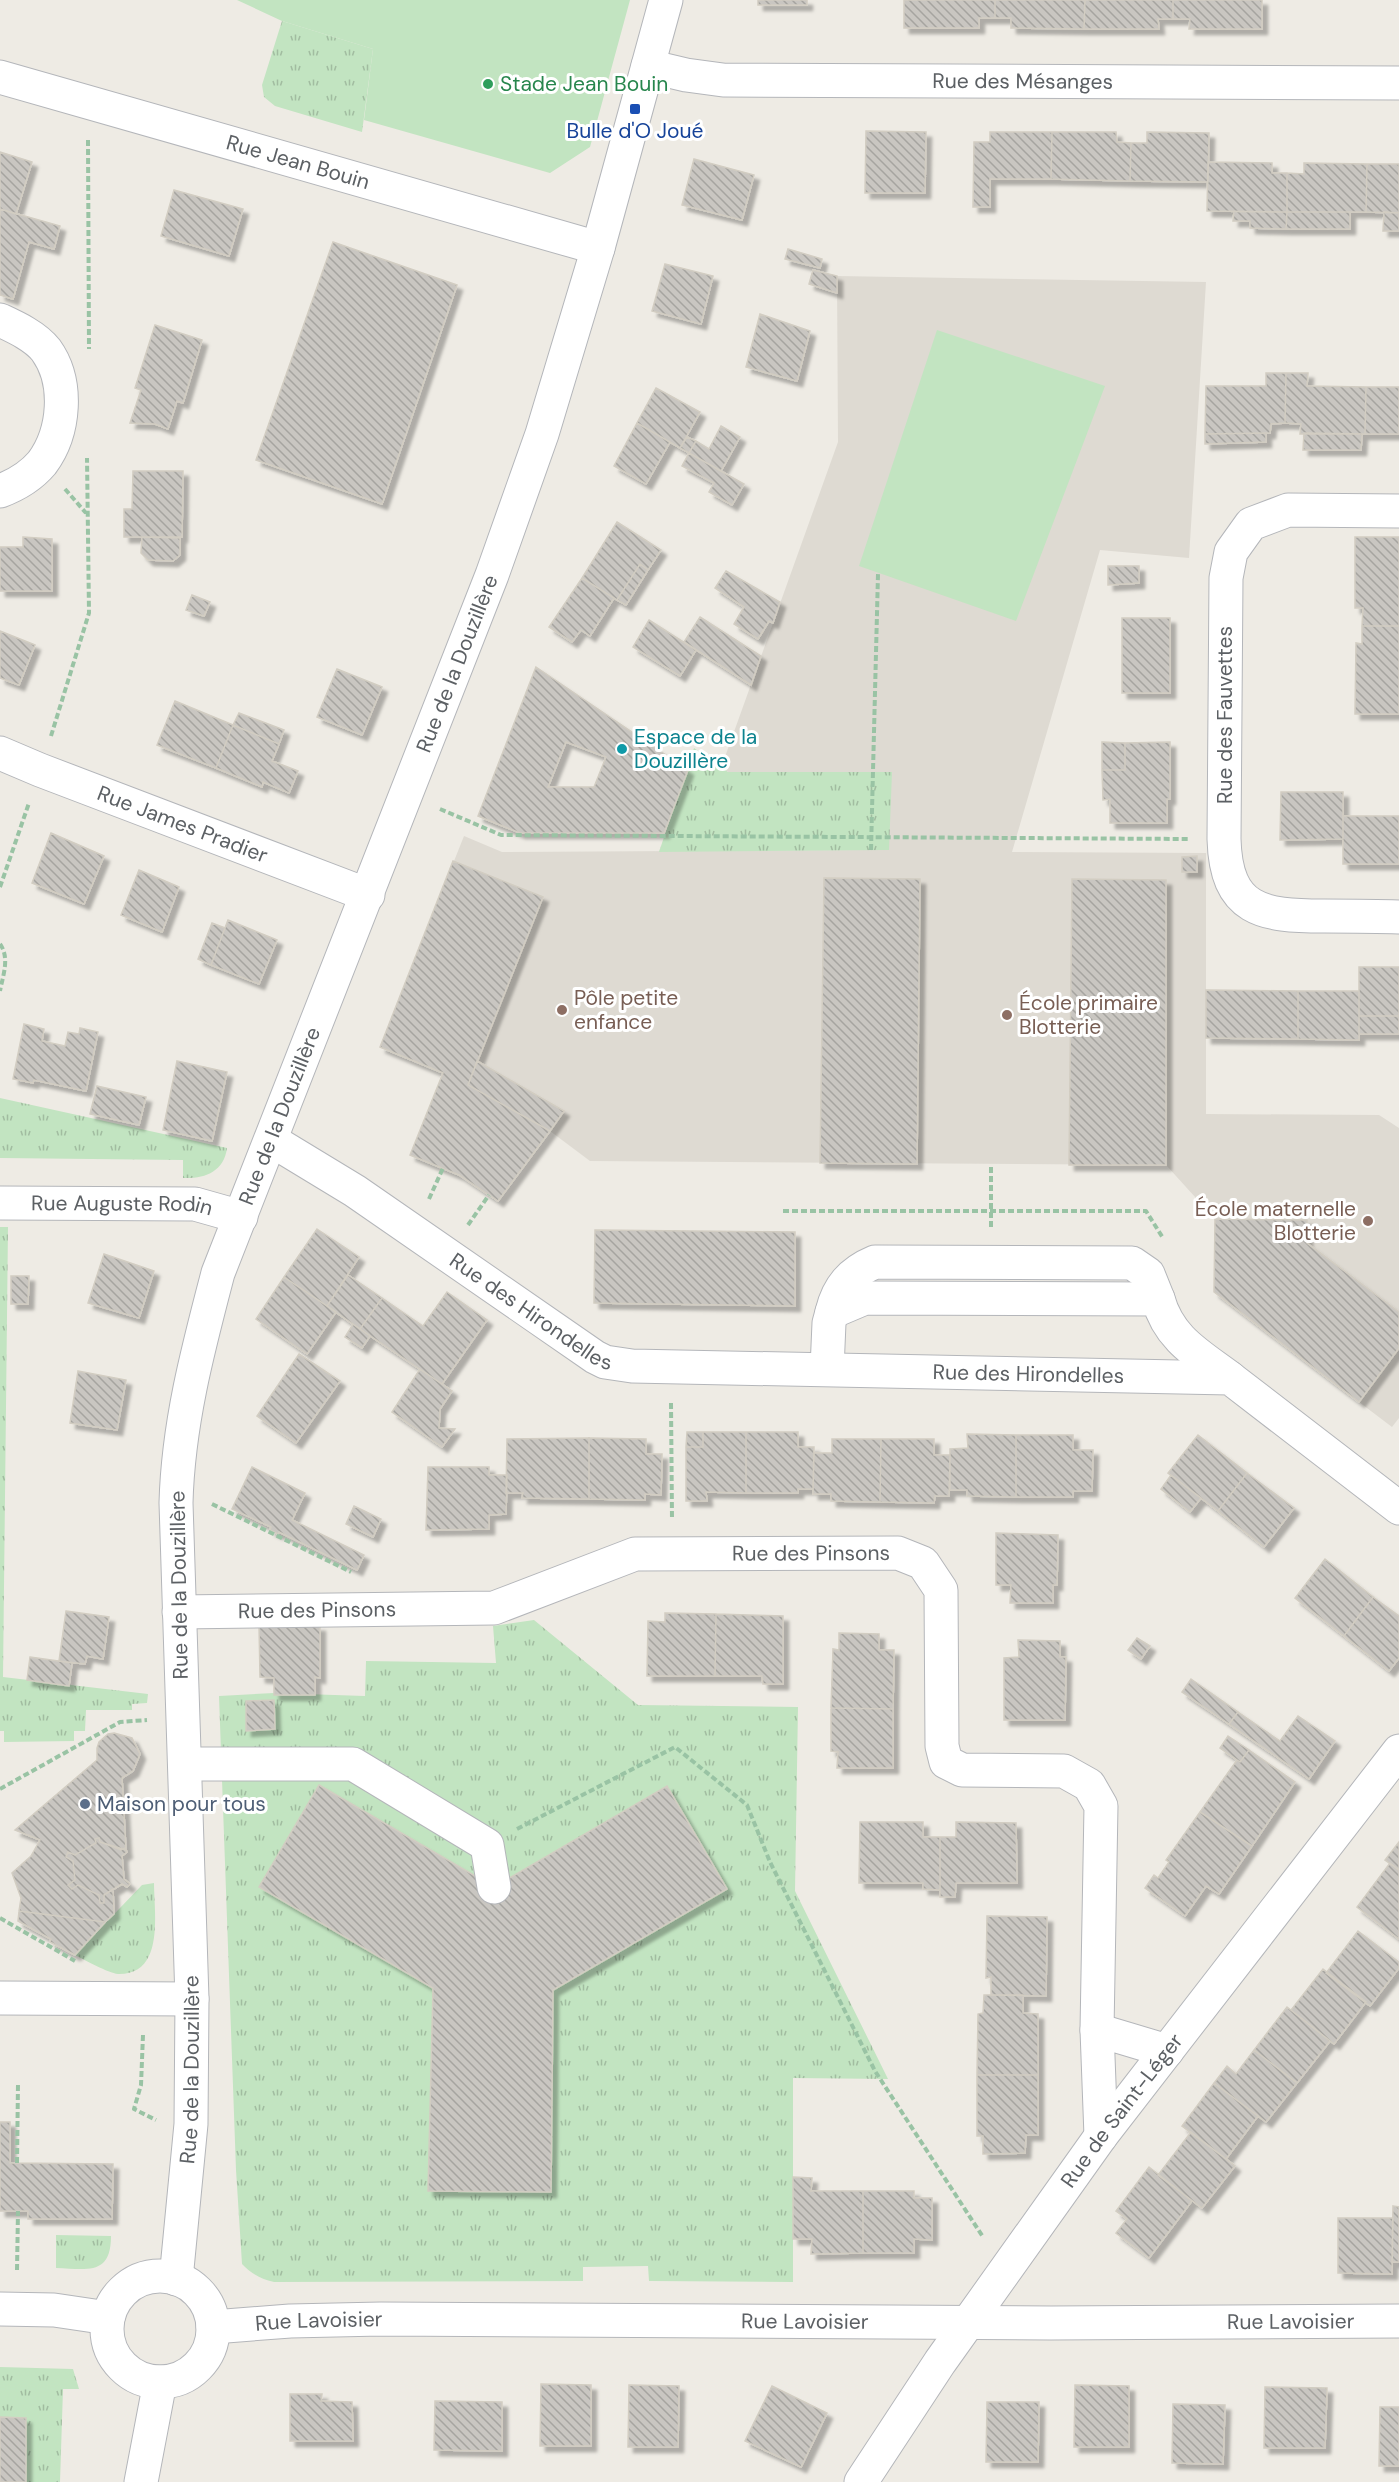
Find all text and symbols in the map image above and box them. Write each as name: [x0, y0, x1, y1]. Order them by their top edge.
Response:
street label: Rue des Mésanges: [932, 67, 1113, 96]
place label: Stade Jean Bouin: [500, 70, 668, 98]
marker: Stade Jean Bouin: [481, 77, 495, 91]
marker: Bulle d'O Joué: [628, 102, 642, 116]
place label: Bulle d'O Joué: [567, 117, 703, 145]
street label: Rue Jean Bouin: [223, 128, 373, 196]
street label: Rue de la Douzillère: [410, 571, 505, 757]
street label: Rue des Fauvettes: [1211, 626, 1239, 804]
place label: Espace de la Douzillère: [634, 723, 757, 775]
marker: Espace de la Douzillère: [615, 742, 629, 756]
street label: Rue James Pradier: [93, 779, 272, 870]
place label: Pôle petite enfance: [574, 984, 678, 1036]
place label: École primaire Blotterie: [1019, 989, 1158, 1041]
marker: Pôle petite enfance: [555, 1003, 569, 1017]
marker: École primaire Blotterie: [1000, 1008, 1014, 1022]
street label: Rue de la Douzillère: [232, 1023, 327, 1209]
street label: Rue Auguste Rodin: [31, 1189, 216, 1222]
place label: École maternelle Blotterie: [1195, 1195, 1356, 1247]
marker: École maternelle Blotterie: [1361, 1214, 1375, 1228]
street label: Rue des Hirondelles: [444, 1247, 613, 1377]
street label: Rue des Hirondelles: [932, 1358, 1124, 1390]
street label: Rue de la Douzillère: [163, 1490, 195, 1680]
street label: Rue des Pinsons: [732, 1539, 890, 1568]
street label: Rue des Pinsons: [238, 1595, 396, 1625]
place label: Maison pour tous: [97, 1790, 266, 1818]
marker: Maison pour tous: [78, 1797, 92, 1811]
street label: Rue de la Douzillère: [173, 1975, 206, 2165]
street label: Rue de Saint-Léger: [1055, 2027, 1189, 2193]
street label: Rue Lavoisier: [254, 2305, 383, 2338]
street label: Rue Lavoisier: [741, 2307, 869, 2336]
street label: Rue Lavoisier: [1227, 2307, 1355, 2336]

